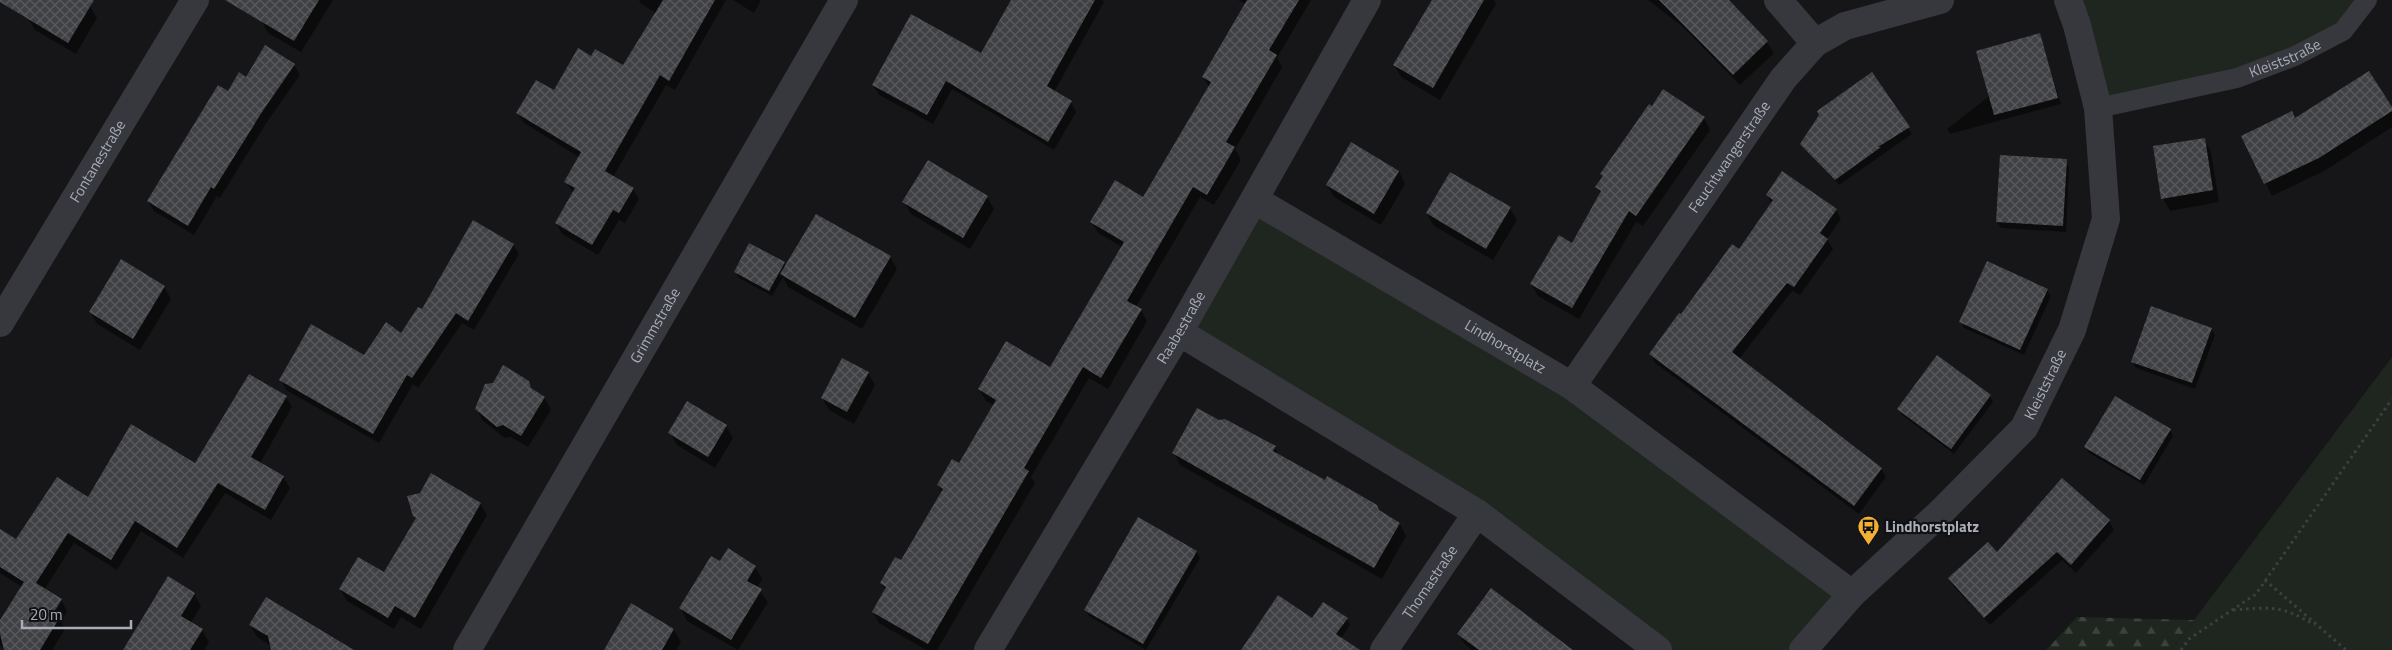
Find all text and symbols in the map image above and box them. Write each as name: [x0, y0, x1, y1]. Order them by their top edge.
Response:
street label: Kleiststraße: [2246, 32, 2325, 83]
street label: Feuchtwangerstraße: [1682, 96, 1776, 217]
street label: Fontanestraße: [63, 115, 131, 207]
street label: Grimmstraße: [624, 283, 686, 367]
street label: Raabestraße: [1150, 286, 1211, 368]
street label: Lindhorstplatz: [1460, 313, 1551, 379]
street label: Kleiststraße: [2018, 345, 2072, 424]
bus stop icon: Lindhorstplatz: [1857, 515, 1881, 546]
place label: Lindhorstplatz: [1885, 515, 1979, 538]
street label: Thomastraße: [1396, 540, 1463, 624]
scale bar: [22, 598, 131, 630]
text: 20 m: [30, 603, 63, 626]

